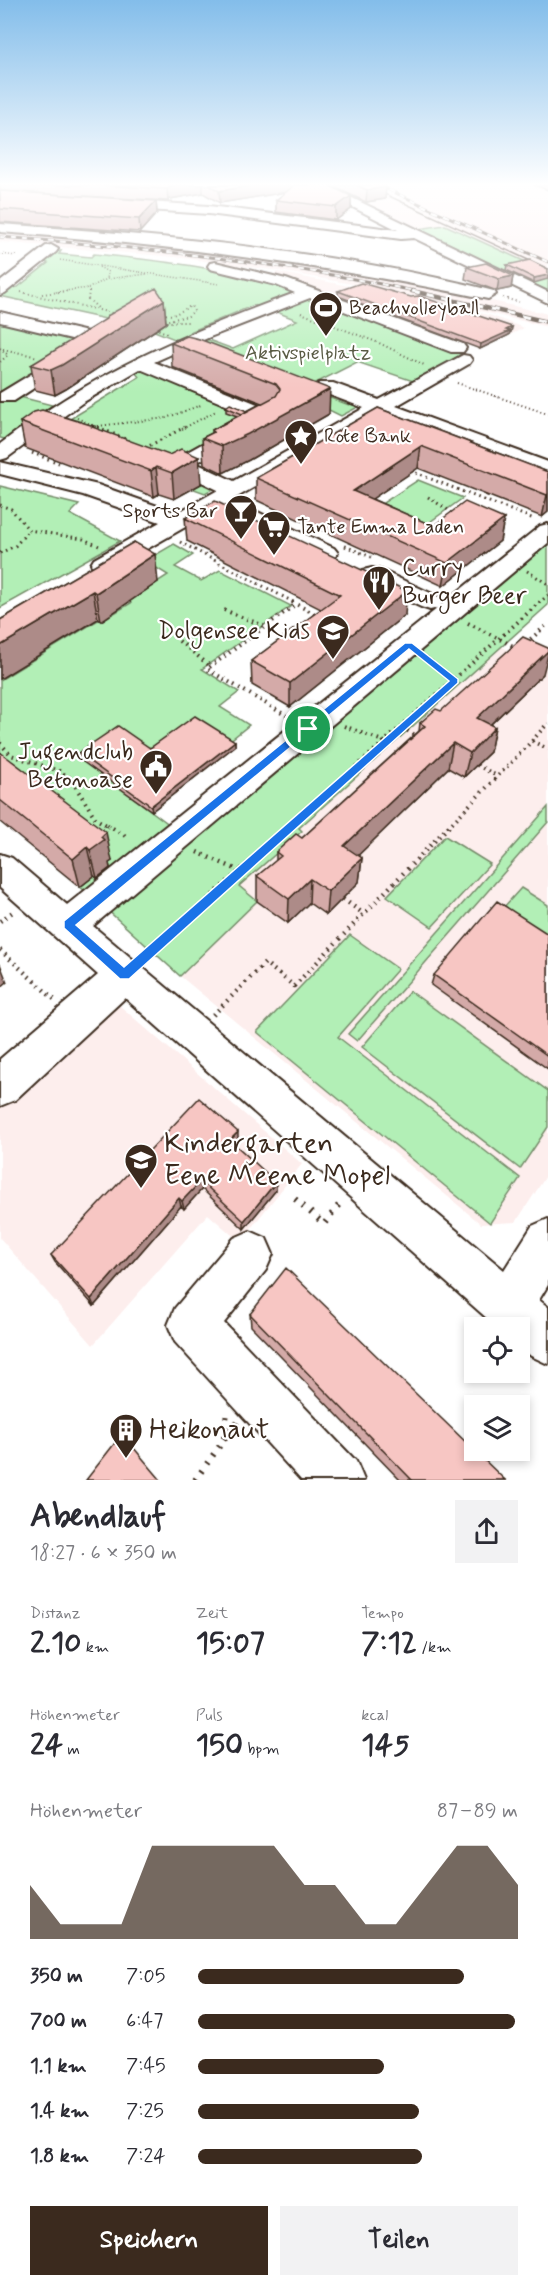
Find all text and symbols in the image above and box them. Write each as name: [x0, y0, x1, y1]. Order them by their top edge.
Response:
sports icon: Beachvolleyball: [308, 290, 344, 337]
place label: Beachvolleyball: [349, 295, 479, 322]
park label: Aktivspielplatz: [245, 340, 371, 367]
place icon: Rote Bank: [283, 418, 319, 465]
place label: Rote Bank: [324, 423, 411, 450]
bar icon: Sports Bar: [223, 493, 259, 540]
place label: Sports Bar: [123, 498, 218, 525]
supermarket icon: Tante Emma Laden: [256, 509, 292, 556]
place label: Tante Emma Laden: [297, 514, 464, 541]
place label: Curry Burger Beer: [402, 553, 527, 614]
restaurant icon: Curry Burger Beer: [361, 564, 397, 611]
school or university icon: Dolgensee Kids: [315, 613, 351, 660]
place label: Dolgensee Kids: [158, 616, 310, 649]
pin: [282, 703, 333, 754]
icon: arrive: [291, 712, 324, 745]
place label: Jugendclub Betonoase: [17, 737, 133, 796]
public building icon: Jugendclub Betonoase: [138, 748, 174, 795]
place label: Kindergarten Eene Meene Mopel: [164, 1126, 390, 1195]
school or university icon: Kindergarten Eene Meene Mopel: [123, 1142, 159, 1189]
map controls: [464, 1317, 530, 1461]
button: locate: [464, 1317, 530, 1383]
button: layers: [464, 1395, 530, 1461]
building icon: Heikonaut: [108, 1412, 144, 1459]
place label: Heikonaut: [149, 1412, 269, 1449]
text: Abendlauf: [30, 1495, 166, 1539]
button: share: [455, 1500, 518, 1563]
text: 18:27 · 6 × 350 m: [30, 1540, 177, 1567]
text: Distanz: [30, 1603, 80, 1624]
text: Zeit: [196, 1603, 228, 1624]
text: Tempo: [361, 1603, 404, 1624]
text: 2.10: [30, 1624, 82, 1663]
text: 15:07: [196, 1624, 265, 1663]
text: 7:12: [361, 1624, 417, 1663]
text: km: [82, 1637, 109, 1658]
text: /km: [417, 1637, 451, 1658]
text: Höhenmeter: [30, 1705, 120, 1726]
text: Puls: [196, 1705, 223, 1726]
text: kcal: [361, 1705, 388, 1726]
text: 24: [30, 1726, 63, 1765]
text: 150: [196, 1726, 243, 1765]
text: 145: [361, 1726, 410, 1765]
text: m: [63, 1739, 80, 1760]
text: bpm: [243, 1739, 280, 1760]
text: Höhenmeter: [30, 1798, 142, 1825]
text: 87–89 m: [437, 1798, 518, 1825]
text: 350 m: [30, 1963, 83, 1990]
text: 7:05: [126, 1963, 165, 1990]
text: 700 m: [30, 2008, 87, 2035]
text: 6:47: [126, 2008, 163, 2035]
text: 1.1 km: [30, 2053, 87, 2080]
text: 7:45: [126, 2053, 166, 2080]
text: 1.4 km: [30, 2098, 89, 2125]
text: 7:25: [126, 2098, 164, 2125]
text: 1.8 km: [30, 2143, 89, 2170]
text: 7:24: [126, 2143, 165, 2170]
button: Speichern: [30, 2206, 268, 2275]
button: Teilen: [280, 2206, 518, 2275]

